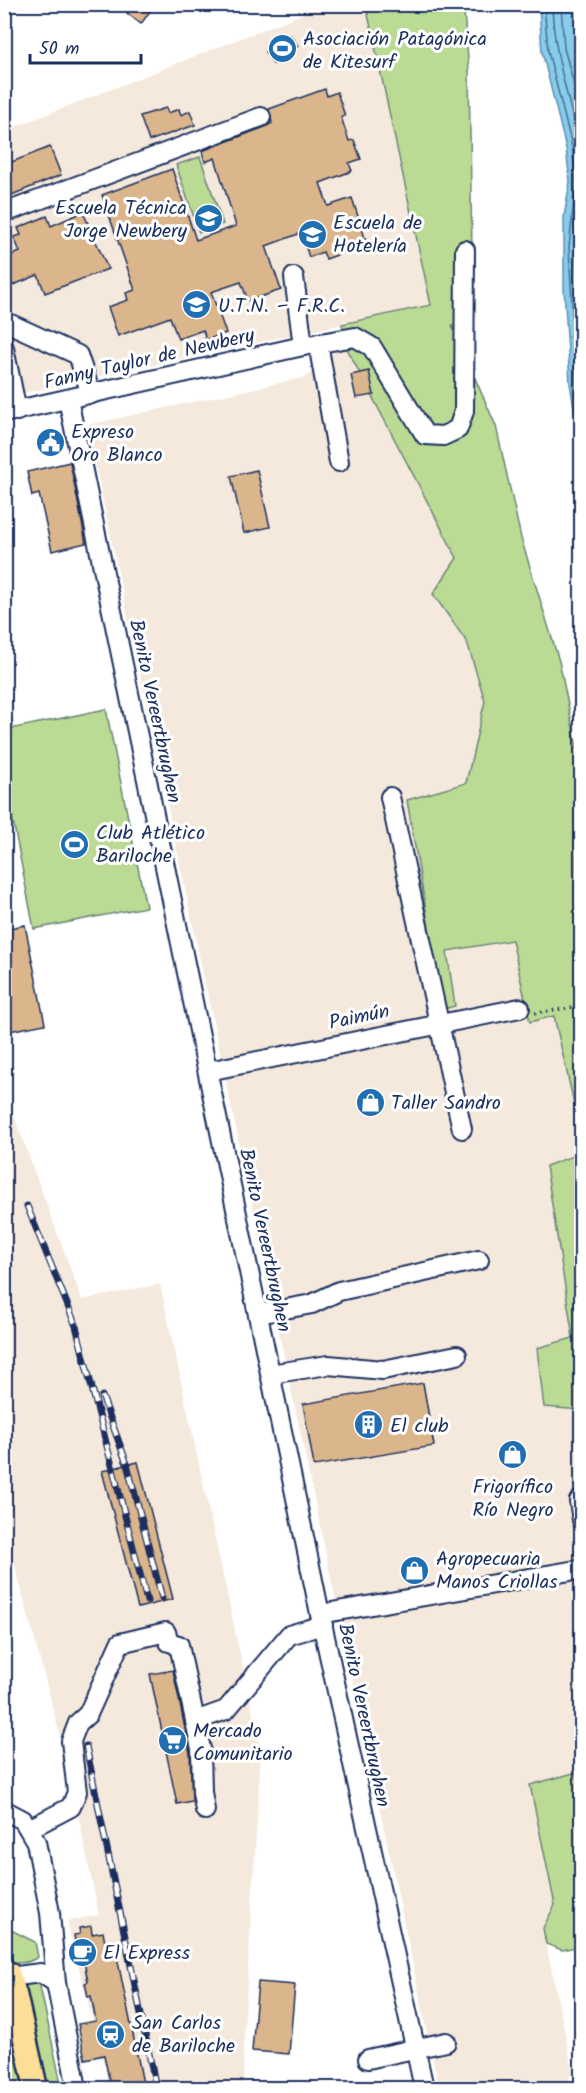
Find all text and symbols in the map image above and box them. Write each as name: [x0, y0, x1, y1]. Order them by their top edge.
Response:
place label: Asociación Patagónica de Kitesurf: [303, 24, 487, 79]
scale bar: [30, 27, 141, 65]
sports icon: Asociación Patagónica de Kitesurf: [266, 33, 298, 65]
text: 50 m: [39, 35, 79, 64]
place label: Escuela Técnica Jorge Newbery: [55, 193, 188, 248]
school or university icon: Escuela Técnica Jorge Newbery: [192, 202, 224, 234]
place label: Escuela de Hotelería: [333, 208, 422, 263]
school or university icon: Escuela de Hotelería: [296, 218, 328, 250]
school or university icon: U.T.N. – F.R.C.: [181, 289, 213, 321]
place label: U.T.N. – F.R.C.: [218, 291, 345, 323]
street label: Fanny Taylor de Newbery: [41, 320, 258, 400]
place label: Expreso Oro Blanco: [71, 417, 163, 472]
public building icon: Expreso Oro Blanco: [34, 427, 66, 459]
street label: Benito Vereertbrughen: [119, 617, 189, 806]
place label: Club Atlético Bariloche: [96, 818, 205, 873]
sports icon: Club Atlético Bariloche: [59, 828, 91, 860]
street label: Paimún: [326, 996, 393, 1040]
shop icon: Taller Sandro: [354, 1086, 386, 1118]
place label: Taller Sandro: [391, 1088, 501, 1120]
street label: Benito Vereertbrughen: [229, 1146, 299, 1335]
building icon: El club: [353, 1409, 385, 1441]
place label: El club: [390, 1411, 449, 1443]
shop icon: Frigorífico Río Negro: [497, 1439, 529, 1471]
place label: Frigorífico Río Negro: [472, 1472, 554, 1527]
place label: Agropecuaria Manos Criollas: [436, 1544, 558, 1599]
shop icon: Agropecuaria Manos Criollas: [399, 1554, 431, 1586]
street label: Benito Vereertbrughen: [328, 1621, 398, 1810]
place label: Mercado Comunitario: [193, 1716, 293, 1771]
supermarket icon: Mercado Comunitario: [156, 1725, 188, 1757]
cafe icon: El Express: [66, 1936, 98, 1968]
place label: El Express: [103, 1938, 191, 1970]
place label: San Carlos de Bariloche: [132, 2008, 235, 2063]
station icon: San Carlos de Bariloche: [95, 2018, 127, 2050]

